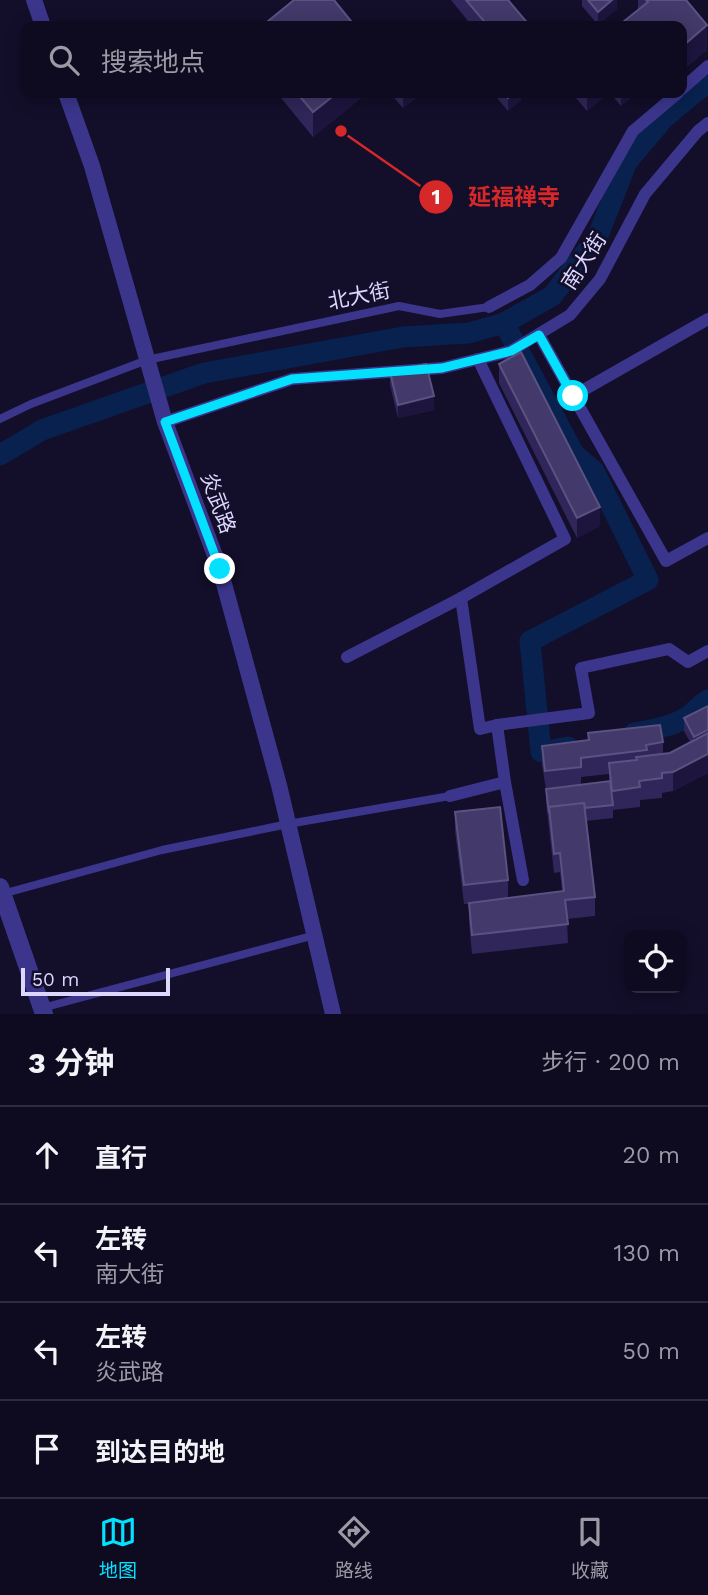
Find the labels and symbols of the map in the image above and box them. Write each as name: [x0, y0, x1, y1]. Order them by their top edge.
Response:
callout: 延福禅寺: [419, 175, 574, 219]
text: 1: [431, 184, 441, 209]
text: 延福禅寺: [468, 184, 560, 211]
street label: 南大街: [556, 228, 611, 294]
street label: 北大街: [326, 277, 392, 314]
route start: [557, 380, 588, 411]
street label: 炎武路: [196, 469, 241, 537]
route end: [204, 553, 235, 584]
scale bar: [21, 965, 170, 997]

